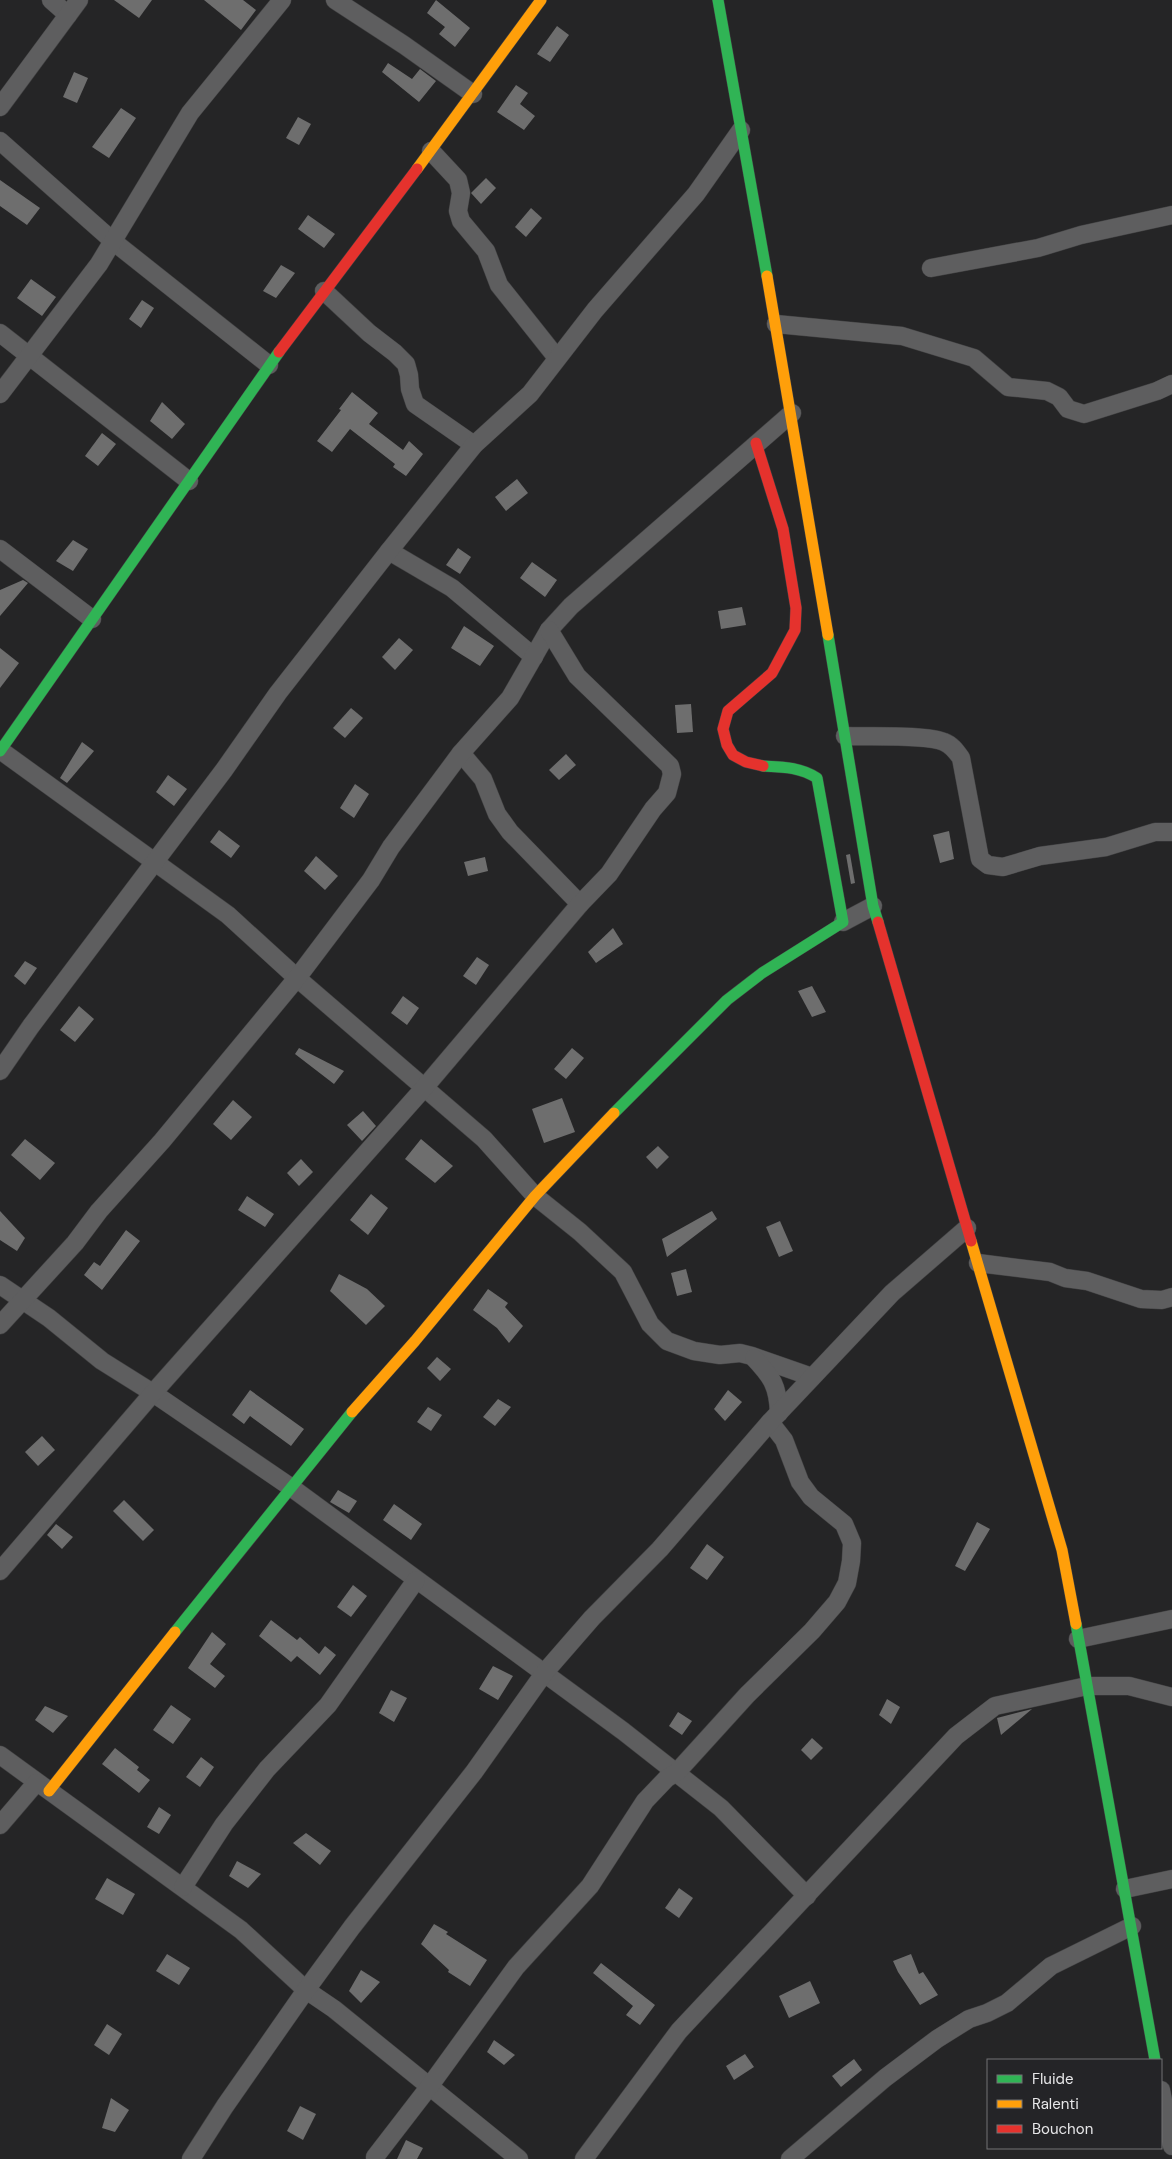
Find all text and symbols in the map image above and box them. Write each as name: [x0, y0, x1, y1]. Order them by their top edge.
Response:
legend: [987, 2059, 1162, 2149]
text: Fluide: [1032, 2069, 1074, 2089]
text: Ralenti: [1032, 2094, 1079, 2114]
text: Bouchon: [1032, 2119, 1093, 2139]

